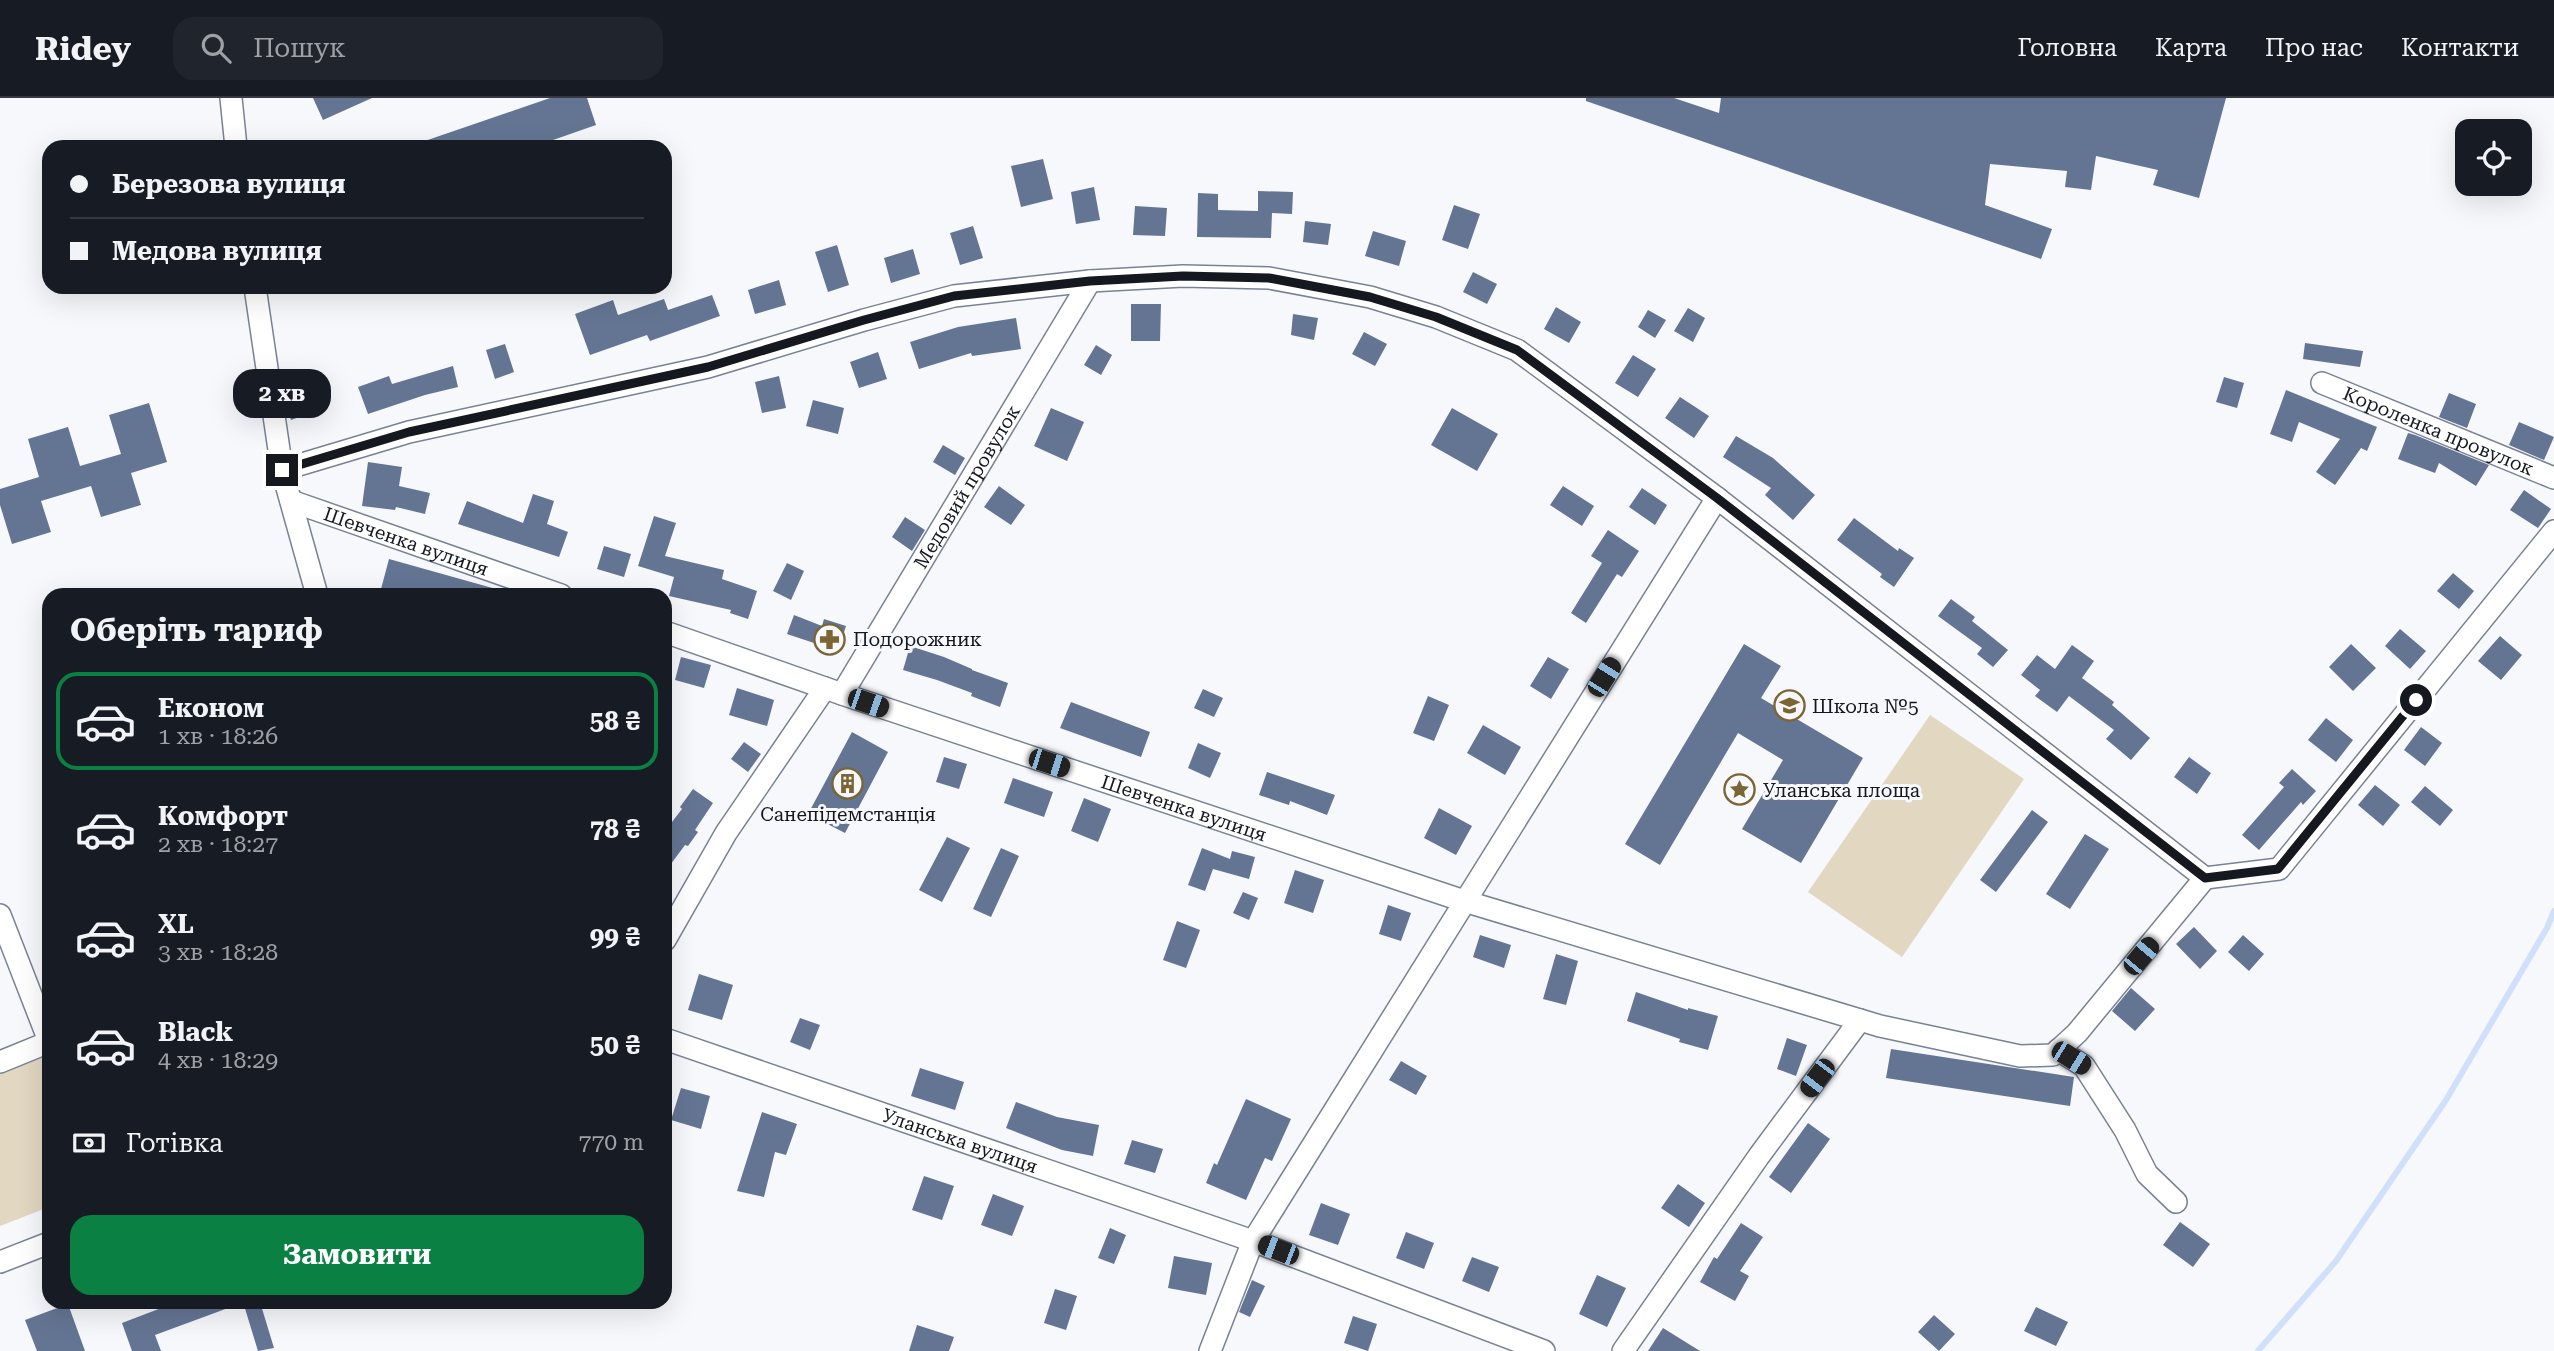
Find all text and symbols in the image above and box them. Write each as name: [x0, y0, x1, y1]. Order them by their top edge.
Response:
search box: [173, 17, 663, 80]
text: Ridey: [35, 29, 131, 68]
icon: search: [197, 29, 235, 67]
text: Пошук: [253, 33, 346, 63]
text: Головна: [2017, 34, 2117, 62]
text: Карта: [2155, 34, 2227, 62]
text: Про нас: [2265, 34, 2363, 62]
text: Контакти: [2401, 34, 2519, 62]
map controls: [2455, 119, 2532, 196]
button: locate: [2455, 119, 2532, 196]
text: Березова вулиця: [112, 169, 346, 199]
text: Медова вулиця: [112, 236, 322, 266]
callout: 2 хв: [233, 368, 331, 418]
text: 2 хв: [259, 380, 305, 407]
street label: Короленка провулок: [2340, 382, 2537, 481]
street label: Медовий провулок: [909, 401, 1025, 573]
route end: [266, 454, 298, 486]
street label: Шевченка вулиця: [321, 502, 492, 581]
text: Оберіть тариф: [70, 611, 323, 649]
pharmacy icon: Подорожник: [813, 622, 847, 656]
place label: Подорожник: [853, 628, 982, 651]
car: [1584, 654, 1625, 700]
route start: [2400, 684, 2432, 716]
car: [845, 686, 892, 720]
school or university icon: Школа №5: [1772, 689, 1806, 723]
icon: car: [74, 690, 137, 753]
text: Економ: [158, 693, 264, 723]
place label: Школа №5: [1812, 695, 1919, 718]
text: 58 ₴: [590, 706, 640, 736]
text: 1 хв · 18:26: [158, 723, 278, 750]
car: [1026, 747, 1073, 779]
building icon: Санепідемстанція: [831, 766, 865, 800]
street label: Шевченка вулиця: [1098, 770, 1270, 847]
place icon: Уланська площа: [1723, 773, 1757, 807]
place label: Уланська площа: [1763, 779, 1921, 802]
icon: car: [74, 798, 137, 861]
text: Комфорт: [158, 801, 288, 831]
place label: Санепідемстанція: [760, 803, 936, 826]
text: 78 ₴: [590, 814, 640, 844]
text: 2 хв · 18:27: [158, 831, 278, 858]
icon: car: [74, 906, 137, 969]
text: XL: [158, 909, 194, 939]
text: 99 ₴: [590, 922, 640, 952]
car: [2120, 933, 2163, 979]
text: 3 хв · 18:28: [158, 939, 278, 966]
icon: car: [74, 1014, 137, 1077]
text: Black: [158, 1017, 233, 1047]
text: 50 ₴: [590, 1030, 640, 1060]
car: [2048, 1038, 2095, 1078]
text: 4 хв · 18:29: [158, 1047, 278, 1074]
car: [1796, 1055, 1839, 1101]
street label: Уланська вулиця: [879, 1104, 1041, 1178]
icon: cash: [70, 1124, 108, 1162]
text: Готівка: [126, 1128, 223, 1158]
text: 770 m: [579, 1129, 644, 1156]
button: Замовити: [70, 1215, 644, 1295]
car: [1255, 1233, 1302, 1267]

